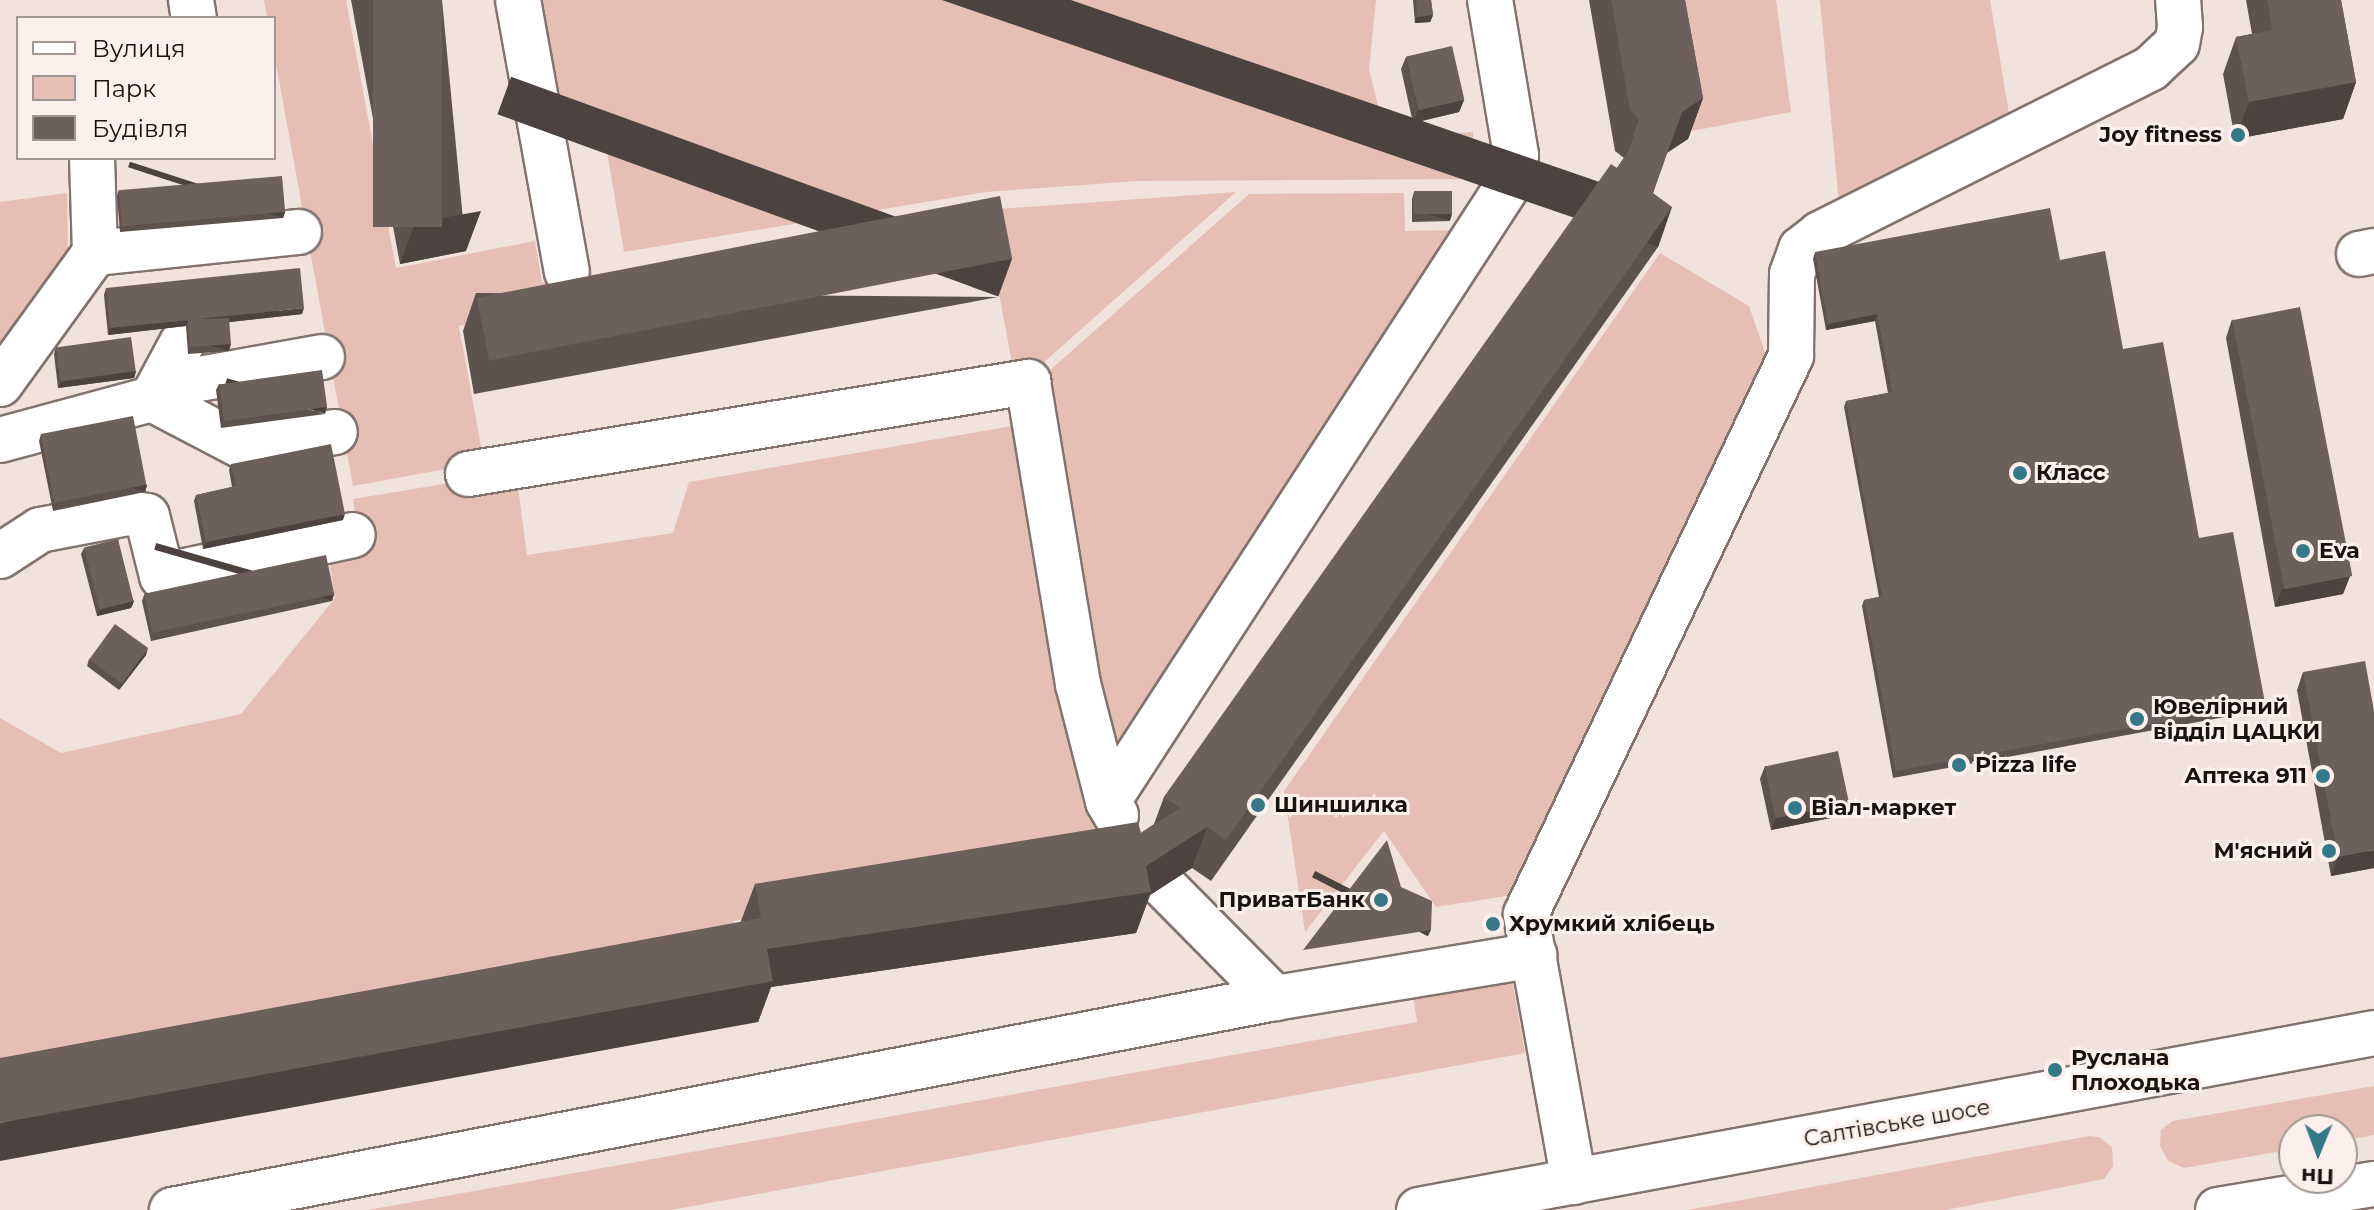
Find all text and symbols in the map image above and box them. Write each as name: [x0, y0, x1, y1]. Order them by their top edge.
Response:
legend: [16, 16, 276, 160]
text: Вулиця: [92, 34, 185, 63]
text: Парк: [92, 74, 156, 103]
text: Будівля: [92, 114, 188, 143]
place label: Joy fitness: [2099, 122, 2222, 148]
marker: Joy fitness: [2229, 126, 2247, 144]
place label: Класс: [2036, 460, 2106, 486]
marker: Класс: [2011, 464, 2029, 482]
place label: Eva: [2319, 538, 2360, 564]
marker: Eva: [2294, 542, 2312, 560]
place label: Ювелірний відділ ЦАЦКИ: [2153, 693, 2320, 744]
marker: Ювелірний відділ ЦАЦКИ: [2128, 710, 2146, 728]
place label: Pizza life: [1975, 752, 2077, 778]
marker: Pizza life: [1950, 756, 1968, 774]
place label: Аптека 911: [2184, 763, 2307, 789]
marker: Аптека 911: [2314, 767, 2332, 785]
place label: Шиншилка: [1274, 792, 1408, 818]
place label: Віал-маркет: [1811, 795, 1956, 821]
marker: Шиншилка: [1249, 796, 1267, 814]
marker: Віал-маркет: [1786, 799, 1804, 817]
place label: М'ясний: [2213, 838, 2313, 864]
marker: М'ясний: [2320, 842, 2338, 860]
place label: ПриватБанк: [1219, 887, 1365, 913]
marker: ПриватБанк: [1372, 891, 1390, 909]
place label: Хрумкий хлібець: [1509, 911, 1715, 937]
marker: Хрумкий хлібець: [1484, 915, 1502, 933]
place label: Руслана Плоходька: [2071, 1044, 2200, 1096]
marker: Руслана Плоходька: [2046, 1061, 2064, 1079]
street label: Салтівське шосе: [1802, 1094, 1992, 1152]
north arrow: [2278, 1114, 2358, 1194]
text: Пн: [2301, 1163, 2334, 1190]

